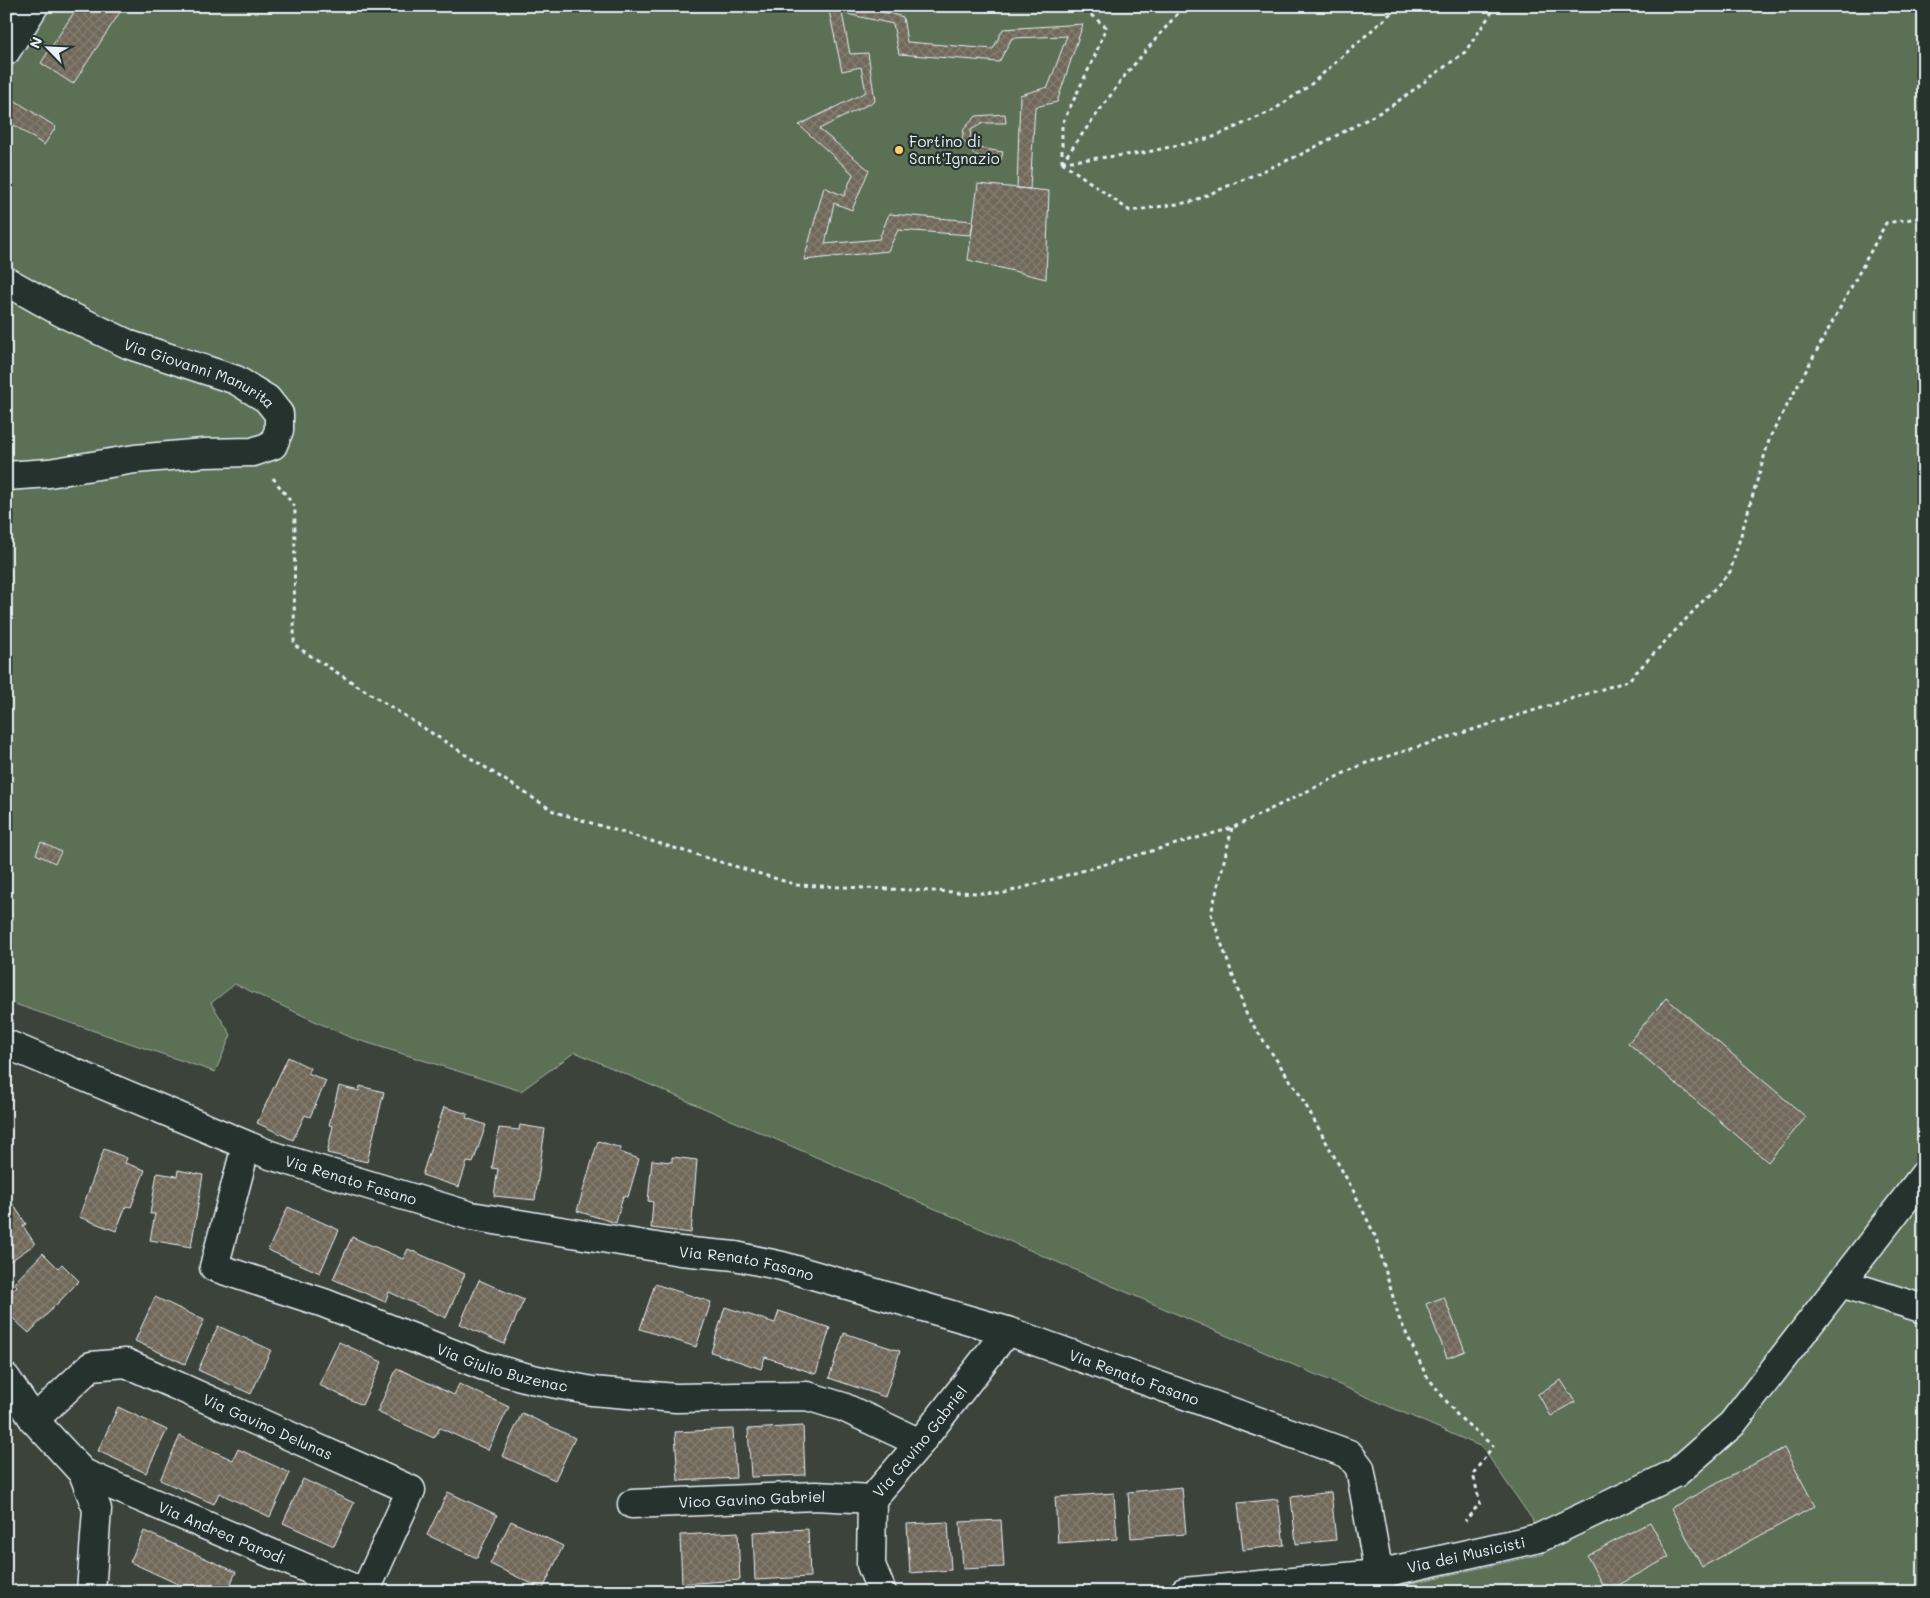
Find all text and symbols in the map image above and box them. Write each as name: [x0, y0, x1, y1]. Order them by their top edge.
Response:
north arrow: [22, 22, 72, 72]
text: N: [25, 34, 47, 51]
place label: Fortino di Sant'Ignazio: [909, 131, 1000, 168]
marker: Fortino di Sant'Ignazio: [893, 144, 905, 156]
street label: Via Giovanni Manurita: [120, 333, 280, 412]
street label: Via Renato Fasano: [283, 1150, 419, 1209]
street label: Via Renato Fasano: [678, 1241, 816, 1285]
street label: Via Giulio Buzenac: [434, 1338, 570, 1396]
street label: Via Renato Fasano: [1066, 1344, 1202, 1409]
street label: Via Gavino Gabriel: [868, 1381, 971, 1501]
street label: Via Gavino Delunas: [200, 1389, 336, 1464]
street label: Vico Gavino Gabriel: [678, 1486, 826, 1512]
street label: Via Andrea Parodi: [155, 1496, 289, 1568]
street label: Via dei Musicisti: [1405, 1531, 1527, 1577]

